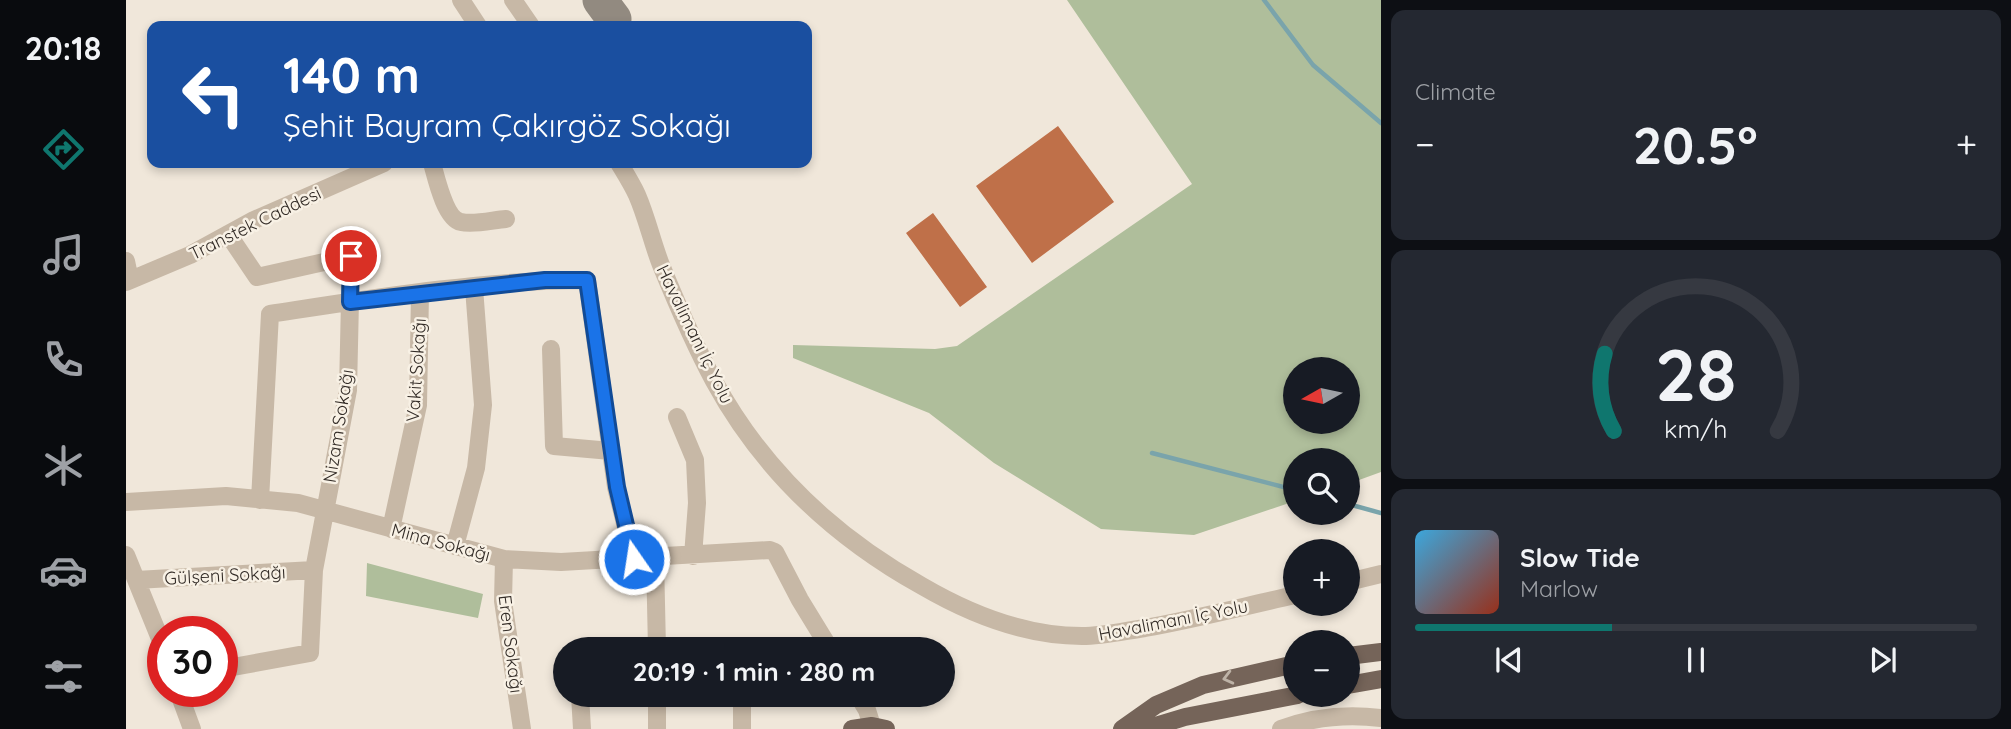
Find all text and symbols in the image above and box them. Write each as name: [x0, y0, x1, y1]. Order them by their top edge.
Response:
text: 20:18: [25, 28, 101, 68]
text: 140 m: [283, 44, 420, 105]
icon: left: [168, 49, 259, 140]
text: Climate: [1415, 77, 1496, 106]
text: Şehit Bayram Çakırgöz Sokağı: [283, 105, 731, 145]
text: 20.5°: [1633, 112, 1758, 177]
text: −: [1415, 120, 1435, 168]
text: +: [1956, 120, 1977, 168]
icon: directions: [39, 125, 88, 174]
street label: Transtek Caddesi: [185, 181, 325, 265]
pin: [321, 226, 381, 286]
icon: music: [39, 230, 88, 279]
icon: arrive: [332, 237, 370, 275]
street label: Havalimanı İç Yolu: [651, 261, 739, 407]
street label: Vakit Sokağı: [401, 317, 431, 423]
text: 28: [1655, 328, 1737, 419]
icon: phone: [39, 335, 88, 384]
north arrow: [1283, 357, 1360, 434]
map controls: [1283, 357, 1360, 707]
street label: Nizam Sokağı: [318, 368, 358, 484]
text: km/h: [1664, 412, 1728, 443]
icon: climate: [39, 441, 88, 490]
button: search: [1283, 448, 1360, 525]
street label: Mina Sokağı: [389, 518, 493, 566]
position arrow: [597, 522, 671, 596]
button: +: [1283, 539, 1360, 616]
text: Slow Tide: [1520, 541, 1640, 574]
icon: car: [39, 546, 88, 595]
street label: Gülşeni Sokağı: [164, 560, 286, 590]
text: Marlow: [1520, 574, 1598, 603]
street label: Eren Sokağı: [494, 594, 528, 694]
street label: Havalimanı İç Yolu: [1096, 594, 1250, 646]
speed limit sign: 30: [147, 616, 238, 707]
button: −: [1283, 630, 1360, 707]
icon: previous: [1490, 641, 1528, 679]
icon: pause: [1677, 641, 1715, 679]
icon: next: [1864, 641, 1902, 679]
icon: filters: [39, 652, 88, 701]
text: 20:19 · 1 min · 280 m: [633, 655, 875, 688]
one-way arrow: [1223, 670, 1235, 685]

